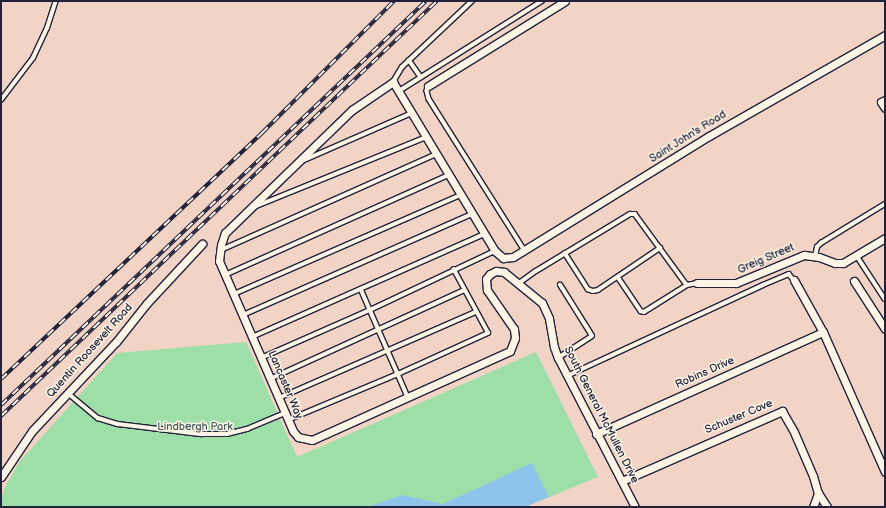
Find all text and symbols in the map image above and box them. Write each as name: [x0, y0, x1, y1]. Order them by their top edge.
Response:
street label: Saint John's Road: [647, 108, 729, 166]
street label: Greig Street: [736, 241, 796, 277]
street label: Quentin Roosevelt Road: [44, 301, 136, 401]
street label: South General McMullen Drive: [561, 344, 641, 486]
street label: Lancaster Way: [265, 349, 305, 421]
street label: Robins Drive: [673, 354, 737, 392]
street label: Schuster Cove: [703, 397, 775, 437]
park label: Lindbergh Park: [157, 420, 233, 434]

